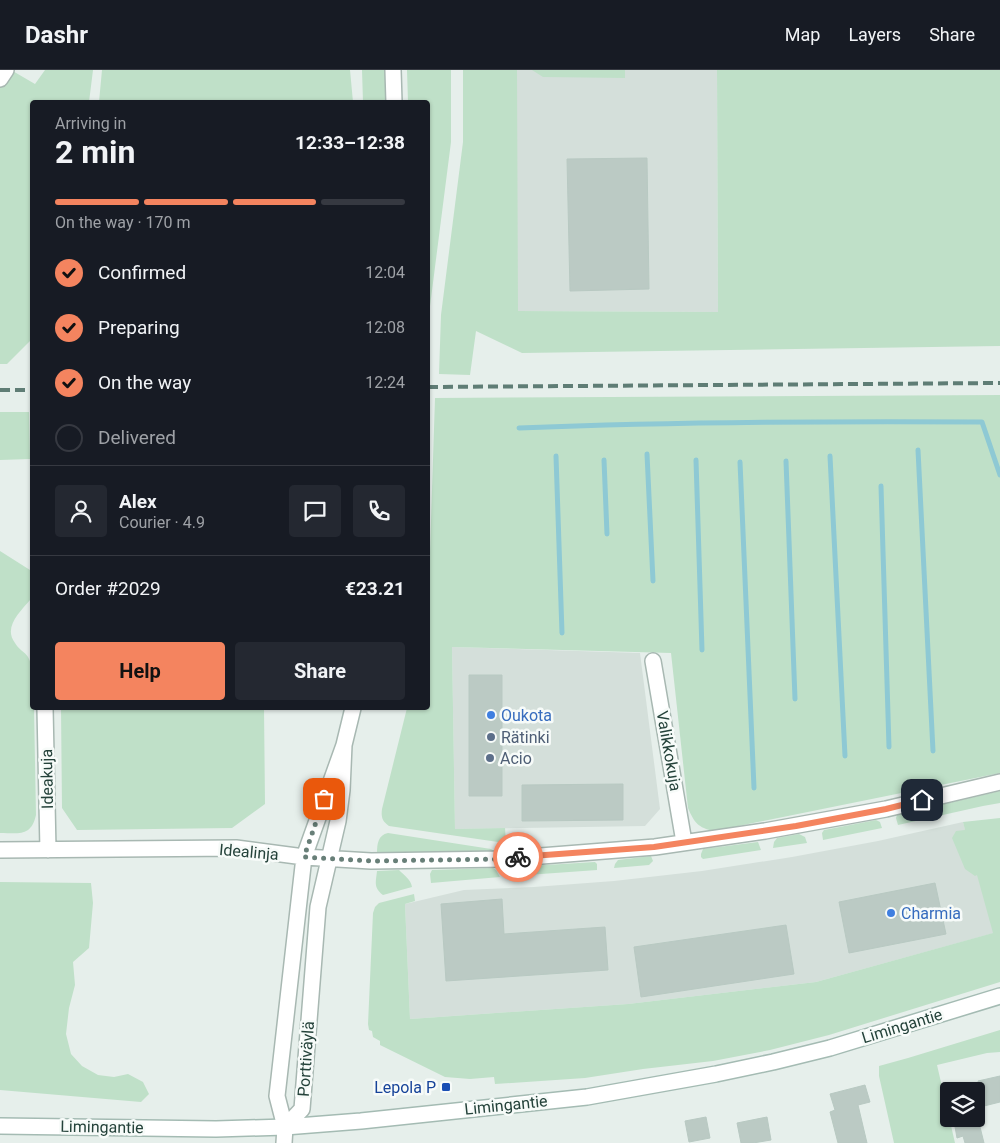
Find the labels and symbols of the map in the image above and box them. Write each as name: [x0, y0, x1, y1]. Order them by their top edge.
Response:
place label: Oukota: [501, 706, 552, 725]
marker: Oukota: [485, 709, 497, 721]
street label: Valikkokuja: [653, 709, 685, 793]
place label: Rätinki: [501, 728, 550, 747]
marker: Rätinki: [485, 731, 497, 743]
street label: Ideakuja: [37, 749, 57, 809]
place label: Acio: [500, 749, 532, 768]
marker: Acio: [484, 752, 496, 764]
pin: [303, 778, 345, 820]
pin: [901, 779, 943, 821]
courier: [493, 832, 543, 882]
street label: Idealinja: [218, 840, 280, 864]
place label: Charmia: [901, 904, 961, 923]
marker: Charmia: [885, 907, 897, 919]
street label: Limingantie: [859, 1005, 945, 1047]
street label: Porttiväylä: [294, 1021, 318, 1097]
place label: Lepola P: [374, 1078, 436, 1097]
marker: Lepola P: [440, 1081, 452, 1093]
street label: Limingantie: [464, 1091, 548, 1119]
street label: Limingantie: [60, 1117, 144, 1137]

